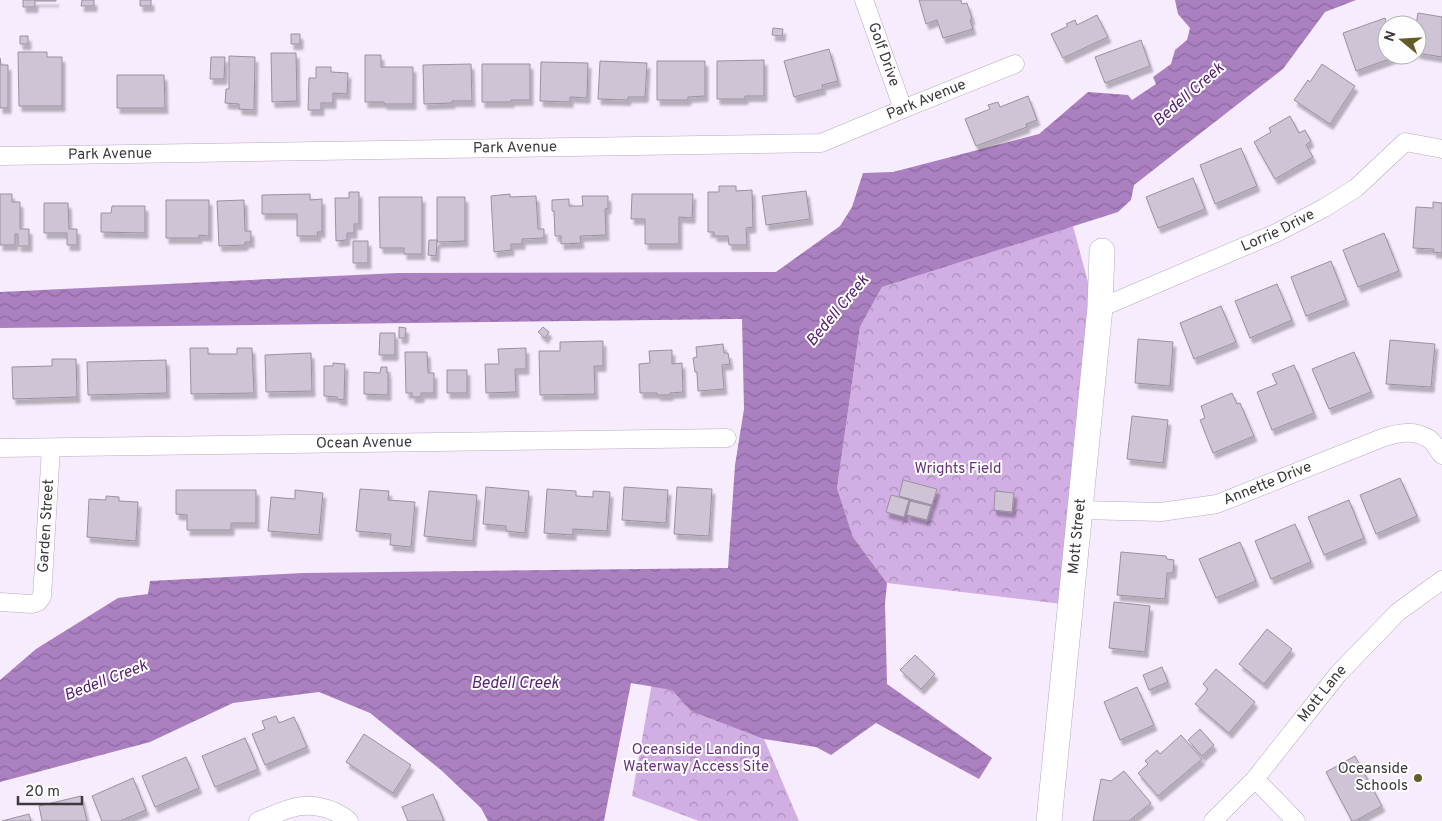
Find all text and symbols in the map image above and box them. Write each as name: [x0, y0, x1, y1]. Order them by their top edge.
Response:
north arrow: [1377, 15, 1427, 65]
street label: Golf Drive: [863, 20, 904, 89]
text: N: [1381, 29, 1401, 44]
water label: Bedell Creek: [1149, 58, 1229, 131]
street label: Park Avenue: [884, 75, 969, 124]
street label: Park Avenue: [473, 138, 557, 158]
street label: Park Avenue: [68, 144, 152, 164]
street label: Lorrie Drive: [1238, 205, 1318, 256]
water label: Bedell Creek: [802, 270, 874, 351]
street label: Ocean Avenue: [316, 433, 412, 453]
street label: Annette Drive: [1221, 458, 1314, 510]
park label: Wrights Field: [915, 460, 1001, 479]
street label: Garden Street: [34, 478, 59, 573]
street label: Mott Street: [1064, 497, 1091, 575]
water label: Bedell Creek: [62, 656, 151, 706]
street label: Mott Lane: [1294, 661, 1351, 726]
water label: Bedell Creek: [471, 674, 560, 694]
park label: Oceanside Landing Waterway Access Site: [623, 741, 769, 777]
place label: Oceanside Schools: [1338, 760, 1408, 796]
marker: Oceanside Schools: [1412, 772, 1424, 784]
scale bar: [18, 774, 81, 806]
text: 20 m: [25, 783, 60, 802]

